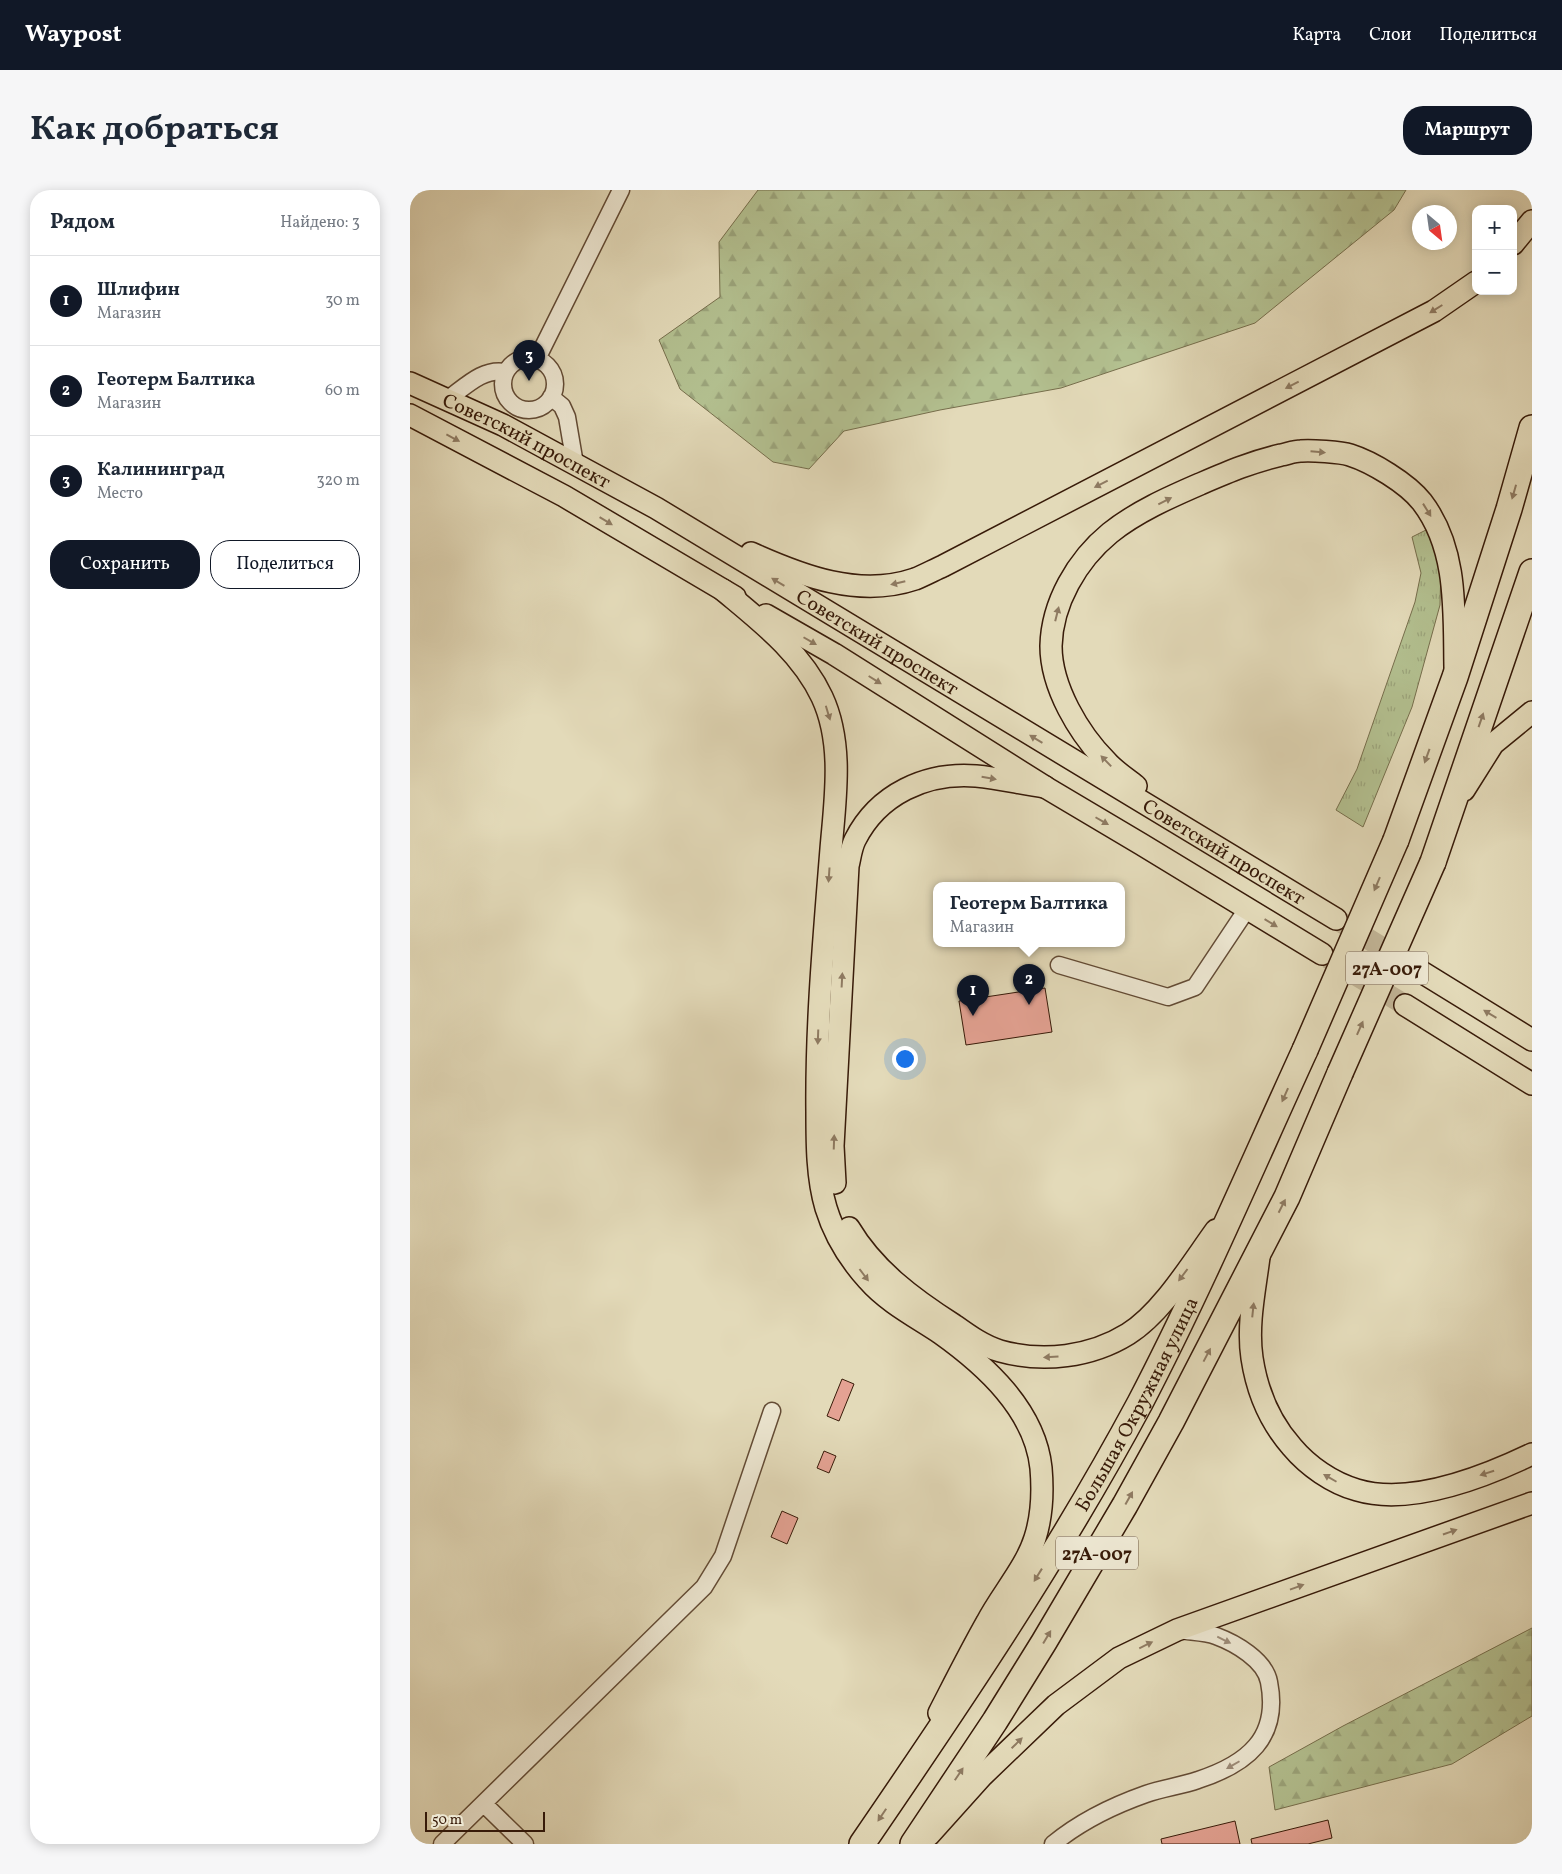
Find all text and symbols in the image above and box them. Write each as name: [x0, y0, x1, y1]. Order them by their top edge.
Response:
text: Waypost: [25, 18, 122, 52]
text: Карта: [1293, 23, 1341, 48]
text: Слои: [1369, 23, 1411, 48]
text: Поделиться: [1439, 23, 1537, 48]
text: Как добраться: [30, 106, 279, 154]
button: Маршрут: [1403, 106, 1532, 155]
north arrow: [1412, 205, 1457, 250]
map controls: [1472, 205, 1517, 295]
button: +: [1472, 205, 1517, 250]
text: Рядом: [50, 208, 115, 237]
text: Найдено: 3: [280, 212, 360, 234]
button: −: [1472, 250, 1517, 295]
text: Шлифин: [97, 277, 180, 303]
text: 1: [63, 290, 69, 312]
text: 30 m: [325, 290, 360, 312]
text: Магазин: [97, 303, 161, 325]
one-way arrow: [1429, 305, 1442, 314]
pin: 3: [513, 340, 545, 381]
text: Геотерм Балтика: [97, 367, 255, 393]
text: 2: [62, 380, 70, 402]
text: 60 m: [325, 380, 360, 402]
one-way arrow: [1285, 381, 1299, 389]
street label: Советский проспект: [437, 387, 615, 497]
text: Магазин: [97, 393, 161, 415]
one-way arrow: [446, 434, 460, 442]
one-way arrow: [1310, 448, 1326, 456]
text: Калининград: [97, 457, 225, 483]
text: 3: [62, 470, 70, 492]
text: 320 m: [316, 470, 360, 492]
one-way arrow: [1094, 480, 1108, 488]
text: Место: [97, 483, 143, 505]
one-way arrow: [1510, 484, 1518, 499]
one-way arrow: [1158, 497, 1172, 505]
one-way arrow: [1422, 503, 1431, 516]
one-way arrow: [599, 516, 612, 525]
button: Сохранить: [50, 540, 200, 589]
button: Поделиться: [210, 540, 360, 589]
one-way arrow: [771, 578, 784, 587]
one-way arrow: [890, 579, 905, 587]
street label: Советский проспект: [790, 584, 963, 704]
one-way arrow: [1053, 607, 1061, 622]
one-way arrow: [804, 636, 817, 645]
one-way arrow: [869, 676, 882, 685]
one-way arrow: [824, 706, 832, 721]
one-way arrow: [1478, 713, 1486, 728]
one-way arrow: [1030, 734, 1043, 743]
one-way arrow: [1423, 748, 1430, 763]
one-way arrow: [1100, 755, 1112, 767]
one-way arrow: [982, 775, 998, 783]
street label: Советский проспект: [1136, 793, 1310, 913]
one-way arrow: [1095, 816, 1108, 825]
one-way arrow: [825, 867, 833, 883]
one-way arrow: [1372, 877, 1380, 891]
popup: [933, 882, 1125, 947]
text: Геотерм Балтика: [950, 891, 1108, 917]
text: Магазин: [950, 917, 1014, 939]
one-way arrow: [1264, 919, 1277, 928]
road number: 27А-007: [1346, 951, 1428, 984]
pin: 2: [1013, 964, 1045, 1005]
one-way arrow: [838, 971, 846, 987]
pin: 1: [957, 975, 989, 1016]
one-way arrow: [1484, 1010, 1497, 1019]
one-way arrow: [1356, 1021, 1364, 1035]
one-way arrow: [814, 1029, 822, 1045]
your location: [892, 1046, 918, 1072]
one-way arrow: [1280, 1088, 1288, 1102]
one-way arrow: [830, 1134, 838, 1150]
one-way arrow: [1278, 1199, 1286, 1213]
one-way arrow: [1178, 1268, 1188, 1282]
one-way arrow: [859, 1269, 870, 1282]
street label: Большая Окружная улица: [1069, 1293, 1207, 1518]
one-way arrow: [1249, 1301, 1257, 1317]
one-way arrow: [1203, 1347, 1211, 1362]
one-way arrow: [1043, 1353, 1059, 1361]
one-way arrow: [1479, 1469, 1494, 1477]
one-way arrow: [1324, 1473, 1337, 1482]
one-way arrow: [1125, 1491, 1134, 1504]
one-way arrow: [1443, 1527, 1458, 1535]
road number: 27А-007: [1056, 1536, 1138, 1570]
one-way arrow: [1034, 1569, 1043, 1582]
one-way arrow: [1290, 1583, 1305, 1591]
one-way arrow: [1042, 1631, 1051, 1644]
one-way arrow: [1217, 1636, 1231, 1644]
one-way arrow: [1139, 1641, 1153, 1649]
one-way arrow: [1010, 1737, 1022, 1749]
one-way arrow: [1226, 1760, 1239, 1769]
one-way arrow: [954, 1768, 964, 1781]
one-way arrow: [877, 1808, 887, 1822]
scale bar: [425, 1809, 545, 1832]
text: 50 m: [432, 1811, 462, 1830]

